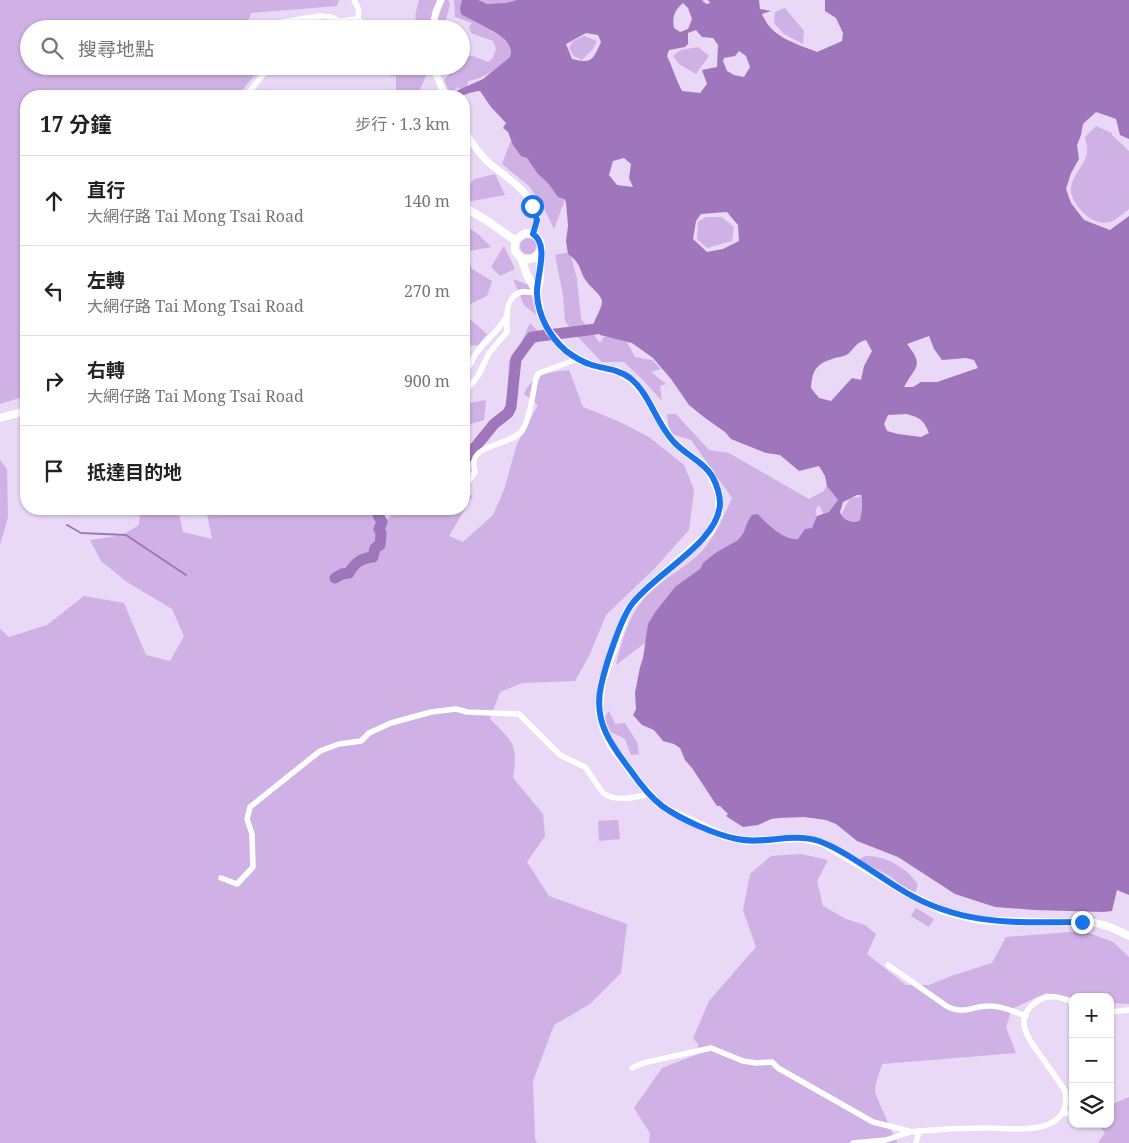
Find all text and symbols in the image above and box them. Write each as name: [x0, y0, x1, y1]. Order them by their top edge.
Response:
search box: [20, 20, 470, 75]
icon: search: [38, 34, 66, 62]
text: 搜尋地點: [78, 36, 154, 62]
text: 17 分鐘: [40, 110, 111, 138]
text: 步行 · 1.3 km: [355, 113, 450, 135]
text: 直行: [87, 177, 125, 203]
icon: ahead: [40, 187, 68, 215]
text: 140 m: [404, 190, 450, 212]
route start: [521, 195, 544, 218]
text: 大網仔路 Tai Mong Tsai Road: [87, 205, 304, 227]
text: 左轉: [87, 267, 125, 293]
icon: left: [40, 277, 68, 305]
text: 270 m: [404, 280, 450, 302]
text: 大網仔路 Tai Mong Tsai Road: [87, 295, 304, 317]
text: 右轉: [87, 357, 125, 383]
icon: right: [40, 367, 68, 395]
text: 900 m: [404, 370, 450, 392]
text: 大網仔路 Tai Mong Tsai Road: [87, 385, 304, 407]
icon: arrive: [40, 457, 68, 485]
text: 抵達目的地: [87, 459, 182, 485]
route end: [1071, 911, 1094, 934]
map controls: [1069, 993, 1114, 1128]
button: +: [1069, 993, 1114, 1038]
button: −: [1069, 1038, 1114, 1083]
button: layers: [1069, 1083, 1114, 1128]

